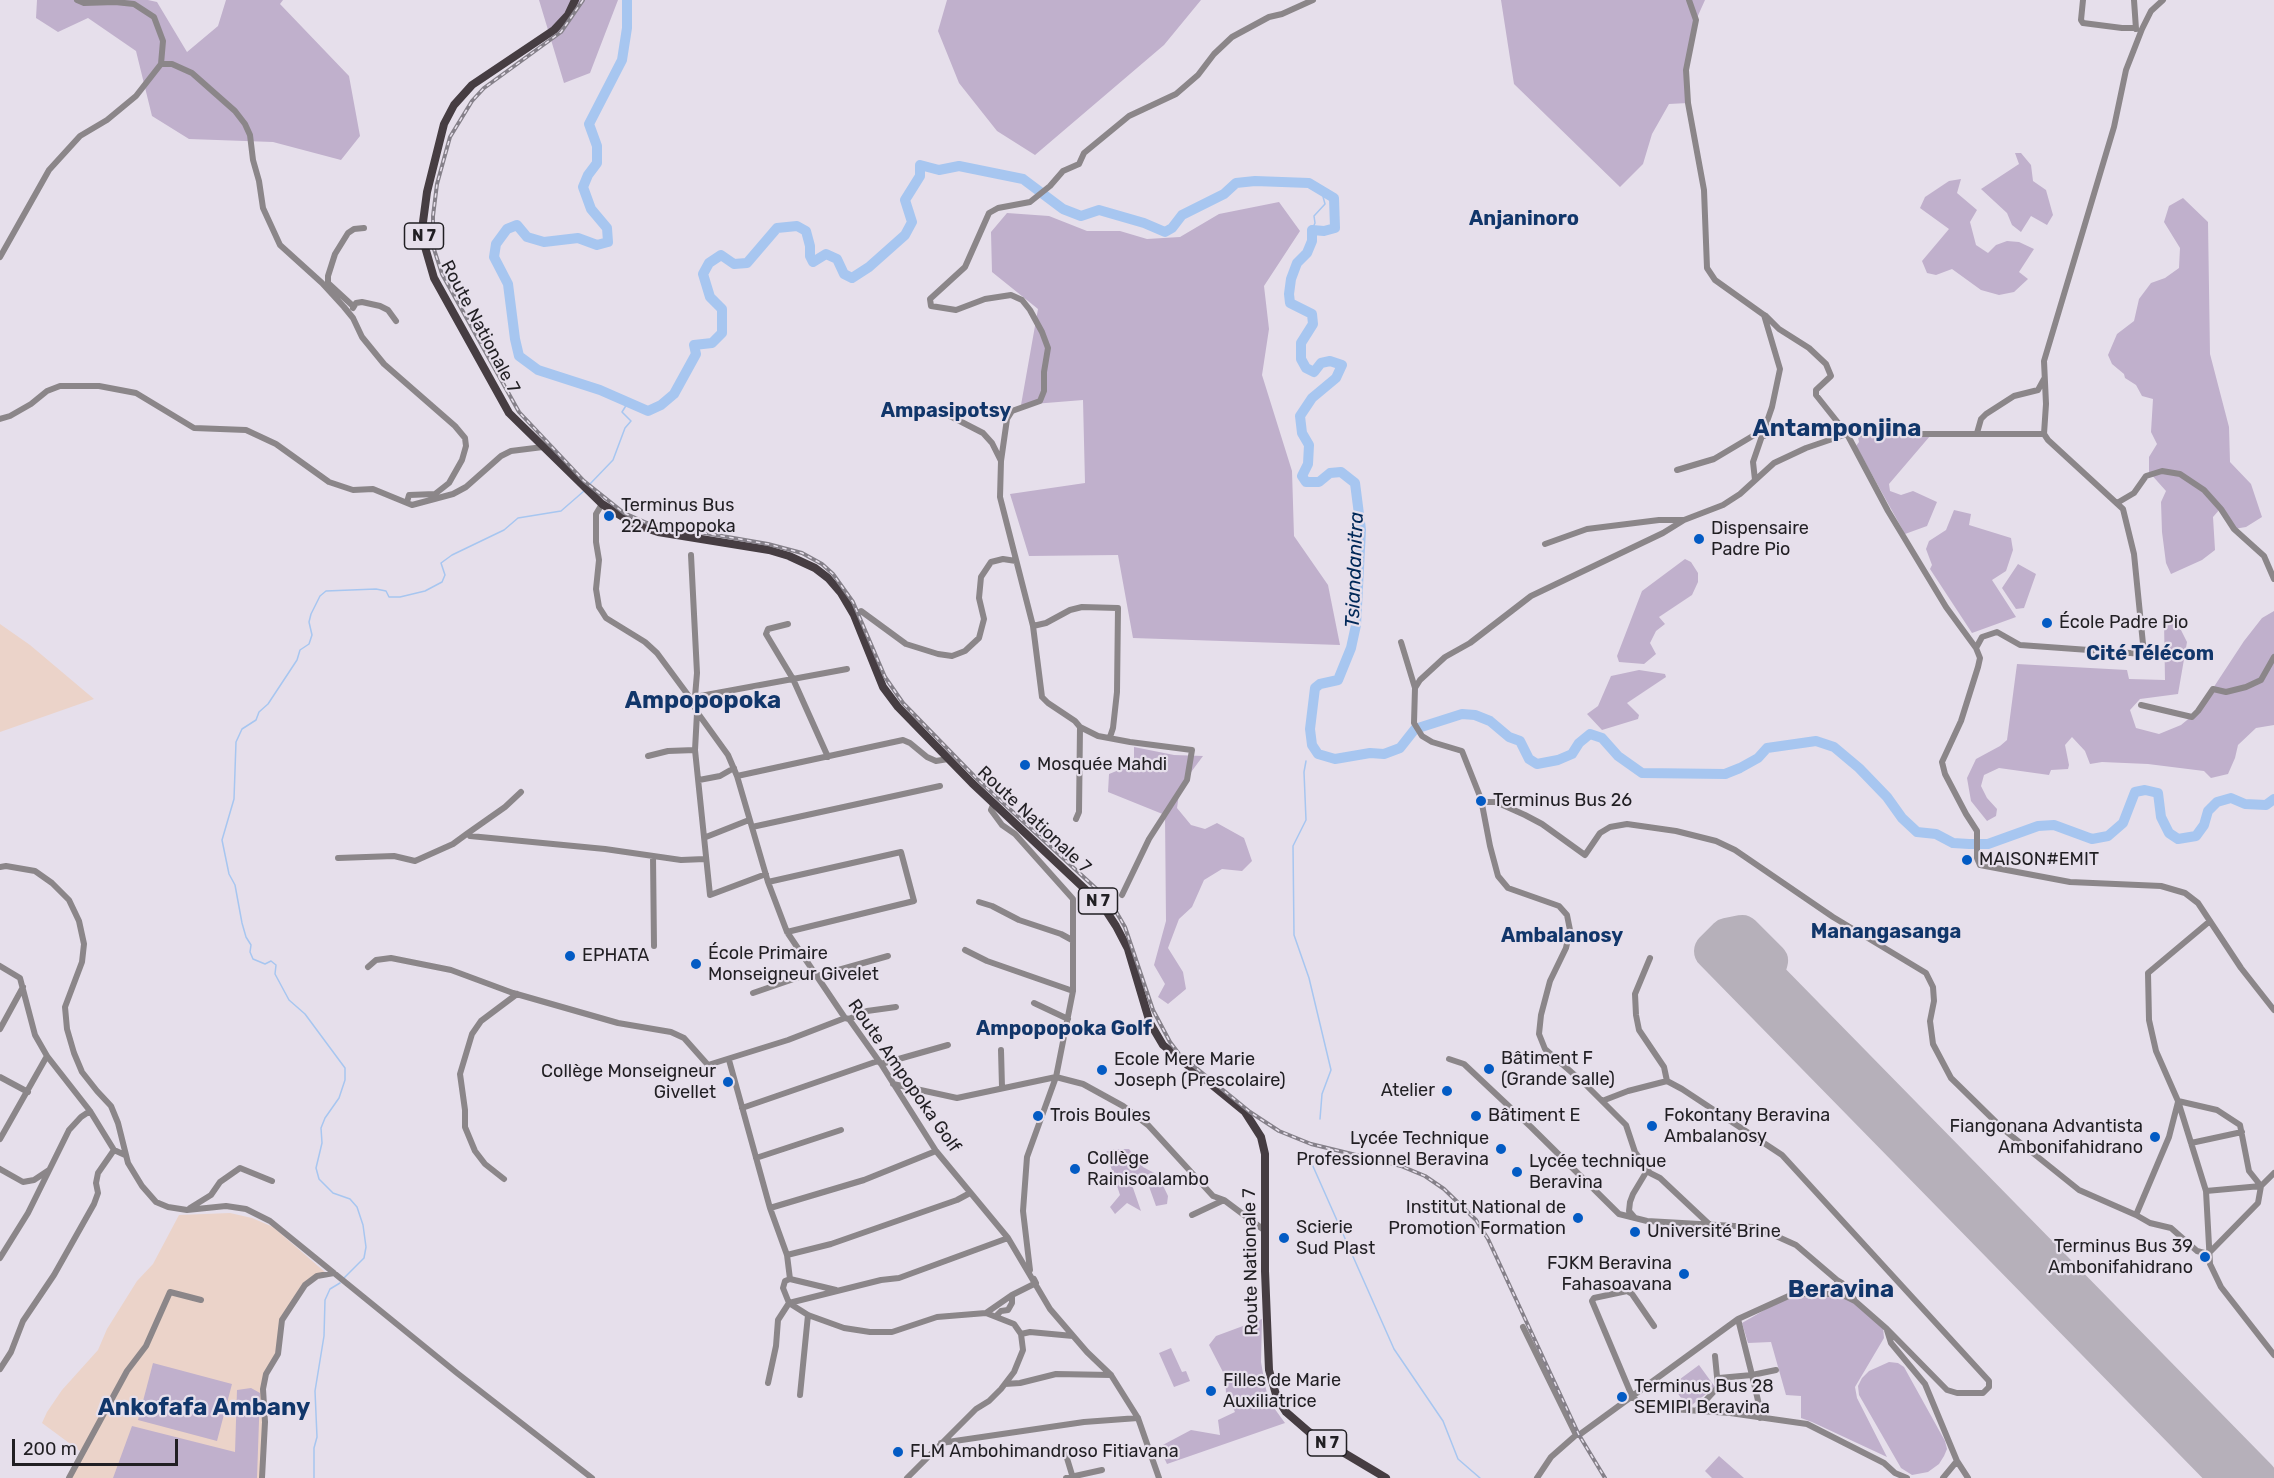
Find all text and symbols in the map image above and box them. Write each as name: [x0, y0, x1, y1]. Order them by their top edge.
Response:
district label: Anjaninoro: [1469, 207, 1579, 231]
road number: N 7: [404, 223, 444, 249]
street label: Route Nationale 7: [436, 257, 524, 397]
district label: Ampasipotsy: [881, 399, 1011, 423]
district label: Antamponjina: [1753, 415, 1921, 443]
place label: Terminus Bus 22 Ampopoka: [621, 495, 736, 538]
marker: Terminus Bus 22 Ampopoka: [602, 509, 616, 523]
water label: Tsiandanitra: [1341, 512, 1369, 628]
place label: Dispensaire Padre Pio: [1711, 518, 1809, 560]
marker: Dispensaire Padre Pio: [1692, 532, 1706, 546]
place label: École Padre Pio: [2059, 612, 2188, 634]
marker: École Padre Pio: [2040, 616, 2054, 630]
district label: Cité Télécom: [2086, 642, 2214, 666]
district label: Ampopopoka: [625, 687, 781, 715]
place label: Mosquée Mahdi: [1037, 754, 1167, 776]
marker: Mosquée Mahdi: [1018, 758, 1032, 772]
street label: Route Nationale 7: [973, 762, 1095, 878]
place label: Terminus Bus 26: [1493, 790, 1632, 812]
marker: Terminus Bus 26: [1474, 794, 1488, 808]
place label: MAISON#EMIT: [1979, 849, 2099, 871]
marker: MAISON#EMIT: [1960, 853, 1974, 867]
road number: N 7: [1078, 888, 1118, 914]
district label: Manangasanga: [1811, 920, 1961, 944]
district label: Ambalanosy: [1501, 924, 1623, 948]
place label: École Primaire Monseigneur Givelet: [708, 943, 879, 986]
place label: EPHATA: [582, 945, 649, 967]
marker: EPHATA: [563, 949, 577, 963]
marker: École Primaire Monseigneur Givelet: [689, 957, 703, 971]
street label: Route Ampopoka Golf: [843, 995, 965, 1157]
district label: Ampopopoka Golf: [976, 1017, 1152, 1041]
place label: Bâtiment F (Grande salle): [1501, 1048, 1615, 1090]
place label: Ecole Mere Marie Joseph (Prescolaire): [1114, 1049, 1286, 1092]
place label: Collège Monseigneur Givellet: [541, 1061, 716, 1104]
marker: Bâtiment F (Grande salle): [1482, 1062, 1496, 1076]
marker: Ecole Mere Marie Joseph (Prescolaire): [1095, 1063, 1109, 1077]
marker: Collège Monseigneur Givellet: [721, 1075, 735, 1089]
place label: Atelier: [1381, 1080, 1435, 1102]
marker: Atelier: [1440, 1084, 1454, 1098]
place label: Trois Boules: [1050, 1105, 1151, 1127]
place label: Bâtiment E: [1488, 1105, 1580, 1127]
place label: Fokontany Beravina Ambalanosy: [1664, 1105, 1830, 1148]
marker: Trois Boules: [1031, 1109, 1045, 1123]
marker: Bâtiment E: [1469, 1109, 1483, 1123]
place label: Fiangonana Advantista Ambonifahidrano: [1950, 1116, 2143, 1158]
marker: Fokontany Beravina Ambalanosy: [1645, 1119, 1659, 1133]
place label: Lycée Technique Professionnel Beravina: [1296, 1128, 1489, 1170]
marker: Fiangonana Advantista Ambonifahidrano: [2148, 1130, 2162, 1144]
marker: Lycée Technique Professionnel Beravina: [1494, 1142, 1508, 1156]
place label: Collège Rainisoalambo: [1087, 1148, 1209, 1190]
place label: Lycée technique Beravina: [1529, 1151, 1666, 1194]
marker: Collège Rainisoalambo: [1068, 1162, 1082, 1176]
marker: Lycée technique Beravina: [1510, 1165, 1524, 1179]
street label: Route Nationale 7: [1239, 1188, 1263, 1336]
place label: Institut National de Promotion Formation: [1388, 1197, 1566, 1240]
marker: Institut National de Promotion Formation: [1571, 1211, 1585, 1225]
place label: Scierie Sud Plast: [1296, 1217, 1375, 1260]
place label: Université Brine: [1647, 1221, 1781, 1243]
marker: Université Brine: [1628, 1225, 1642, 1239]
marker: Scierie Sud Plast: [1277, 1231, 1291, 1245]
place label: Terminus Bus 39 Ambonifahidrano: [2048, 1236, 2193, 1278]
marker: Terminus Bus 39 Ambonifahidrano: [2198, 1250, 2212, 1264]
place label: FJKM Beravina Fahasoavana: [1547, 1253, 1672, 1296]
marker: FJKM Beravina Fahasoavana: [1677, 1267, 1691, 1281]
district label: Beravina: [1788, 1276, 1894, 1304]
place label: Filles de Marie Auxiliatrice: [1223, 1370, 1341, 1412]
place label: Terminus Bus 28 SEMIPI Beravina: [1634, 1376, 1774, 1418]
marker: Filles de Marie Auxiliatrice: [1204, 1384, 1218, 1398]
marker: Terminus Bus 28 SEMIPI Beravina: [1615, 1390, 1629, 1404]
district label: Ankofafa Ambany: [98, 1394, 310, 1422]
scale bar: [15, 1427, 182, 1465]
road number: N 7: [1308, 1430, 1346, 1456]
text: 200 m: [23, 1438, 77, 1460]
place label: FLM Ambohimandroso Fitiavana: [910, 1441, 1179, 1463]
marker: FLM Ambohimandroso Fitiavana: [891, 1445, 905, 1459]

